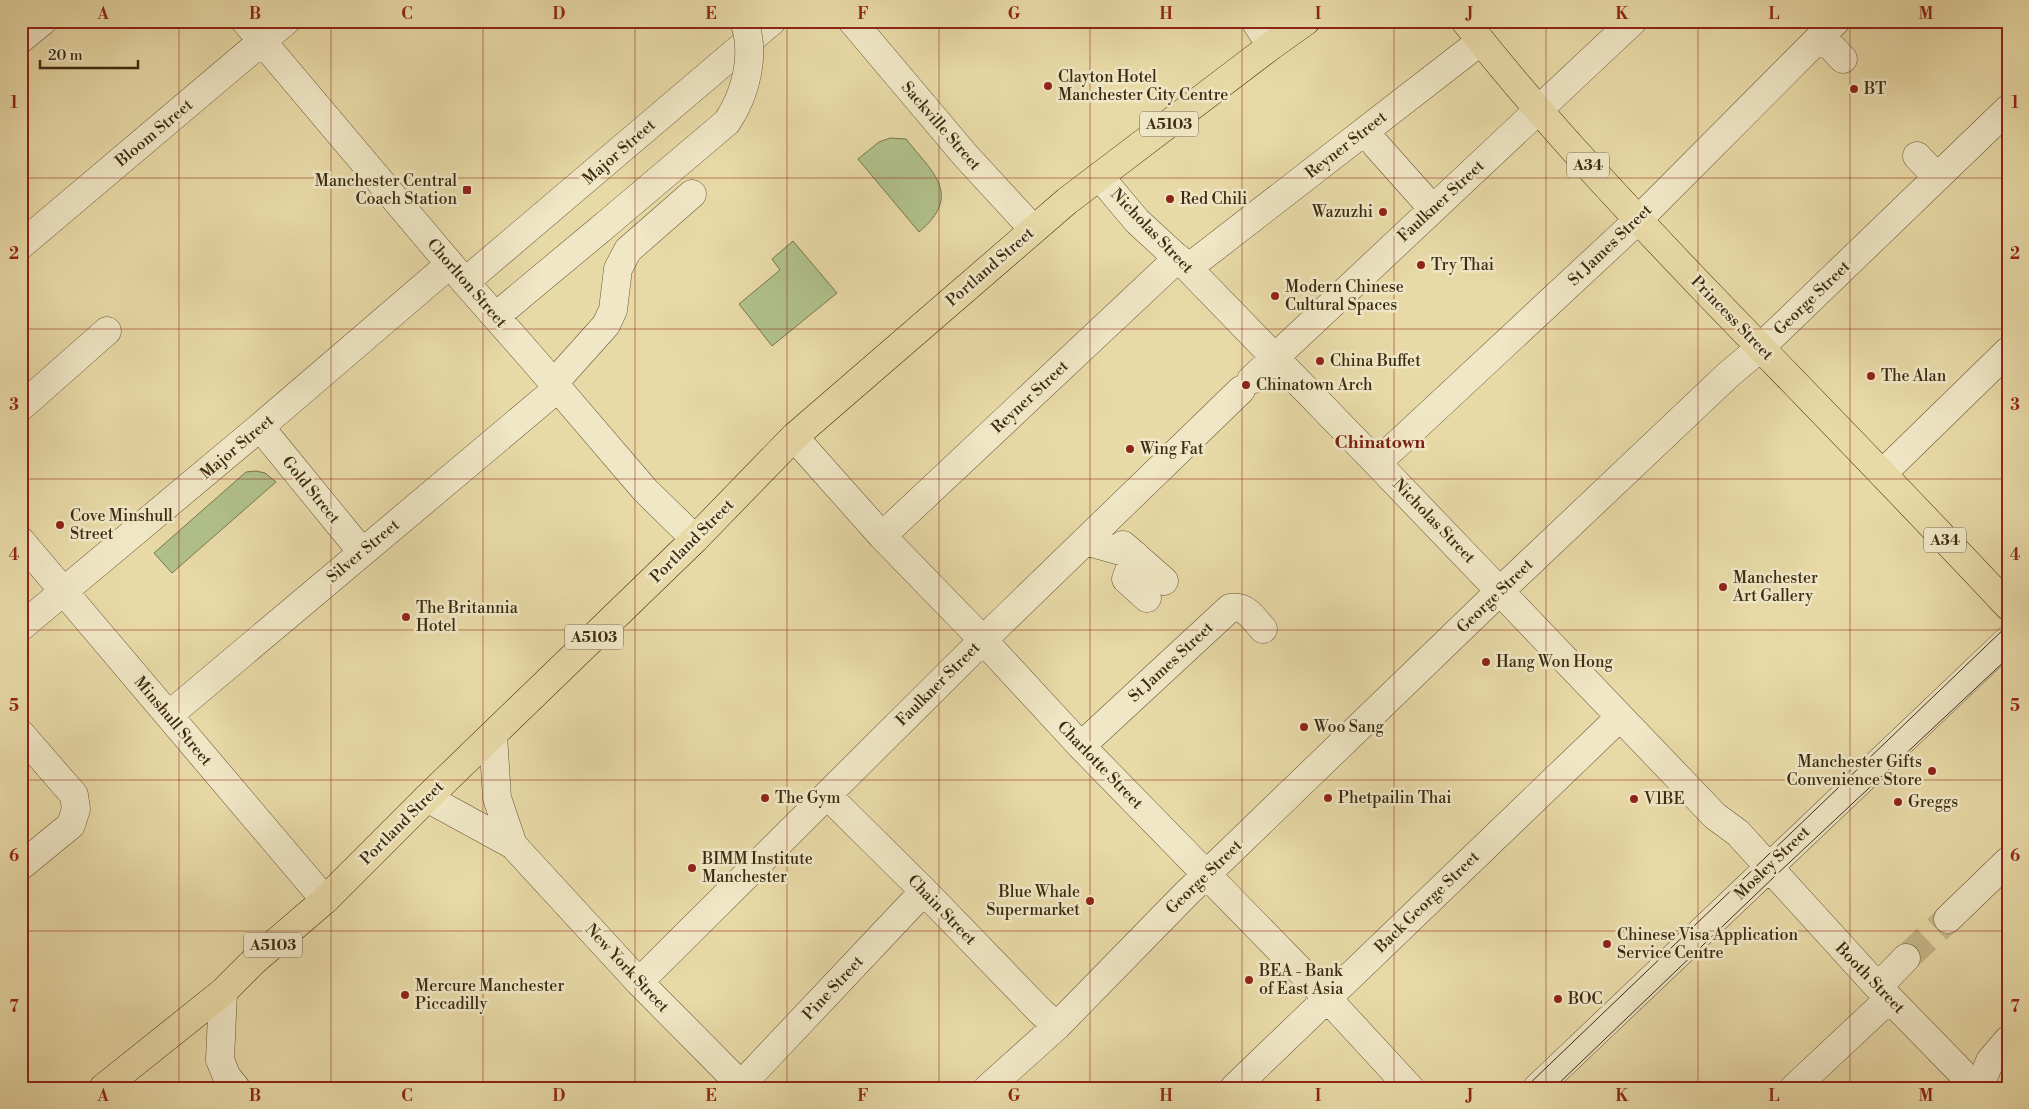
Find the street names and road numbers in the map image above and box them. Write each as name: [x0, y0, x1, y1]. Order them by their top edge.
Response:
street label: Sackville Street: [897, 77, 985, 175]
street label: Bloom Street: [111, 95, 197, 172]
street label: Reyner Street: [1301, 107, 1391, 183]
road number: A5103: [1140, 112, 1198, 136]
street label: Major Street: [578, 115, 660, 189]
road number: A34: [1567, 152, 1609, 178]
street label: Faulkner Street: [1394, 156, 1489, 246]
street label: Nicholas Street: [1107, 184, 1198, 278]
street label: St James Street: [1564, 200, 1656, 290]
street label: Portland Street: [942, 223, 1038, 311]
street label: Chorlton Street: [423, 234, 511, 332]
street label: George Street: [1770, 256, 1855, 339]
street label: Princess Street: [1687, 272, 1778, 365]
street label: Reyner Street: [987, 356, 1073, 438]
street label: Major Street: [196, 410, 278, 484]
street label: Gold Street: [278, 452, 345, 528]
street label: Nicholas Street: [1389, 474, 1480, 568]
street label: Portland Street: [646, 495, 738, 587]
street label: Silver Street: [323, 515, 404, 587]
road number: A34: [1924, 528, 1966, 552]
street label: George Street: [1453, 554, 1538, 637]
street label: St James Street: [1124, 617, 1218, 706]
road number: A5103: [565, 624, 623, 650]
street label: Faulkner Street: [892, 637, 985, 730]
street label: Minshull Street: [130, 672, 216, 770]
street label: Charlotte Street: [1053, 717, 1147, 814]
street label: Portland Street: [356, 777, 448, 869]
street label: Mosley Street: [1730, 822, 1814, 904]
street label: George Street: [1162, 835, 1247, 918]
street label: Back George Street: [1370, 847, 1484, 958]
street label: Chain Street: [903, 871, 981, 950]
street label: New York Street: [581, 919, 673, 1017]
road number: A5103: [244, 932, 302, 958]
street label: Booth Street: [1830, 938, 1909, 1018]
street label: Pine Street: [798, 951, 868, 1024]

